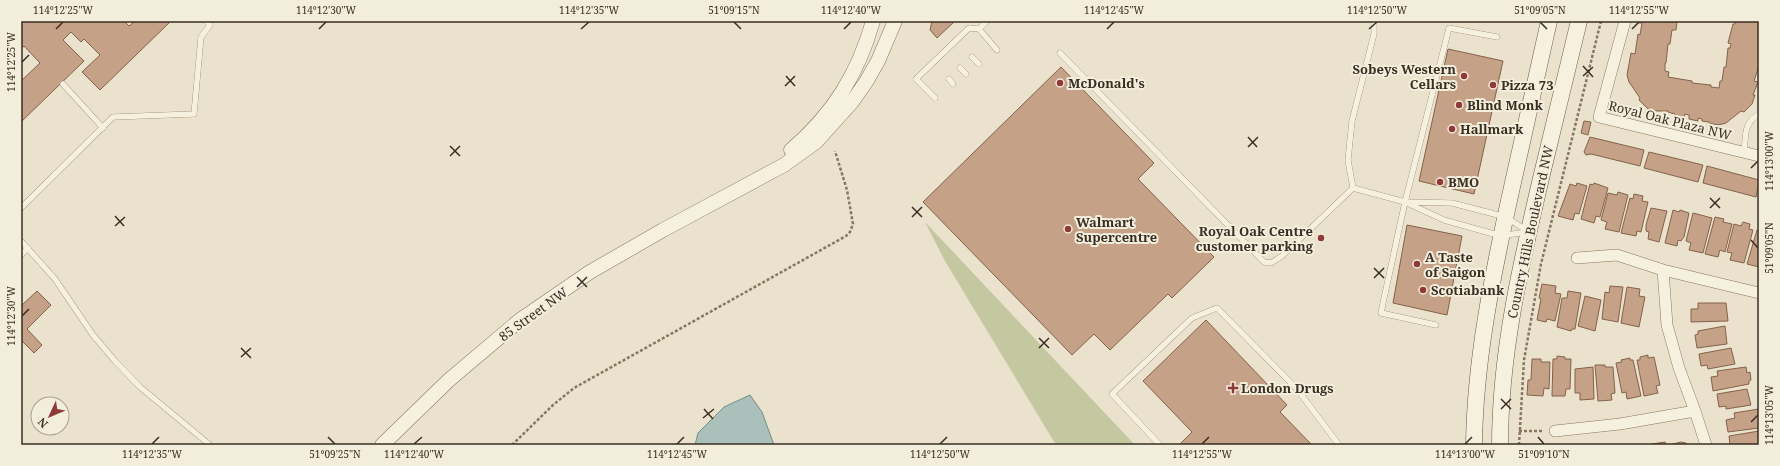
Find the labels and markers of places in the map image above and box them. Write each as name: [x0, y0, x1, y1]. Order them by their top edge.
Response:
place label: Sobeys Western Cellars: [1353, 60, 1456, 93]
marker: Sobeys Western Cellars: [1459, 71, 1469, 81]
place label: McDonald's: [1068, 74, 1145, 92]
place label: Pizza 73: [1501, 76, 1554, 94]
marker: McDonald's: [1055, 78, 1065, 88]
marker: Pizza 73: [1488, 80, 1498, 90]
place label: Blind Monk: [1467, 96, 1543, 114]
marker: Blind Monk: [1454, 100, 1464, 110]
place label: Hallmark: [1460, 120, 1524, 138]
marker: Hallmark: [1447, 124, 1457, 134]
place label: BMO: [1448, 173, 1479, 191]
marker: BMO: [1435, 177, 1445, 187]
place label: Walmart Supercentre: [1076, 213, 1157, 246]
place label: Royal Oak Centre customer parking: [1196, 222, 1314, 255]
marker: Walmart Supercentre: [1063, 224, 1073, 234]
marker: Royal Oak Centre customer parking: [1316, 233, 1326, 243]
place label: A Taste of Saigon: [1425, 248, 1486, 281]
marker: A Taste of Saigon: [1412, 259, 1422, 269]
place label: Scotiabank: [1431, 281, 1505, 299]
marker: Scotiabank: [1418, 285, 1428, 295]
place label: London Drugs: [1241, 379, 1334, 397]
marker: London Drugs: [1228, 383, 1238, 393]

